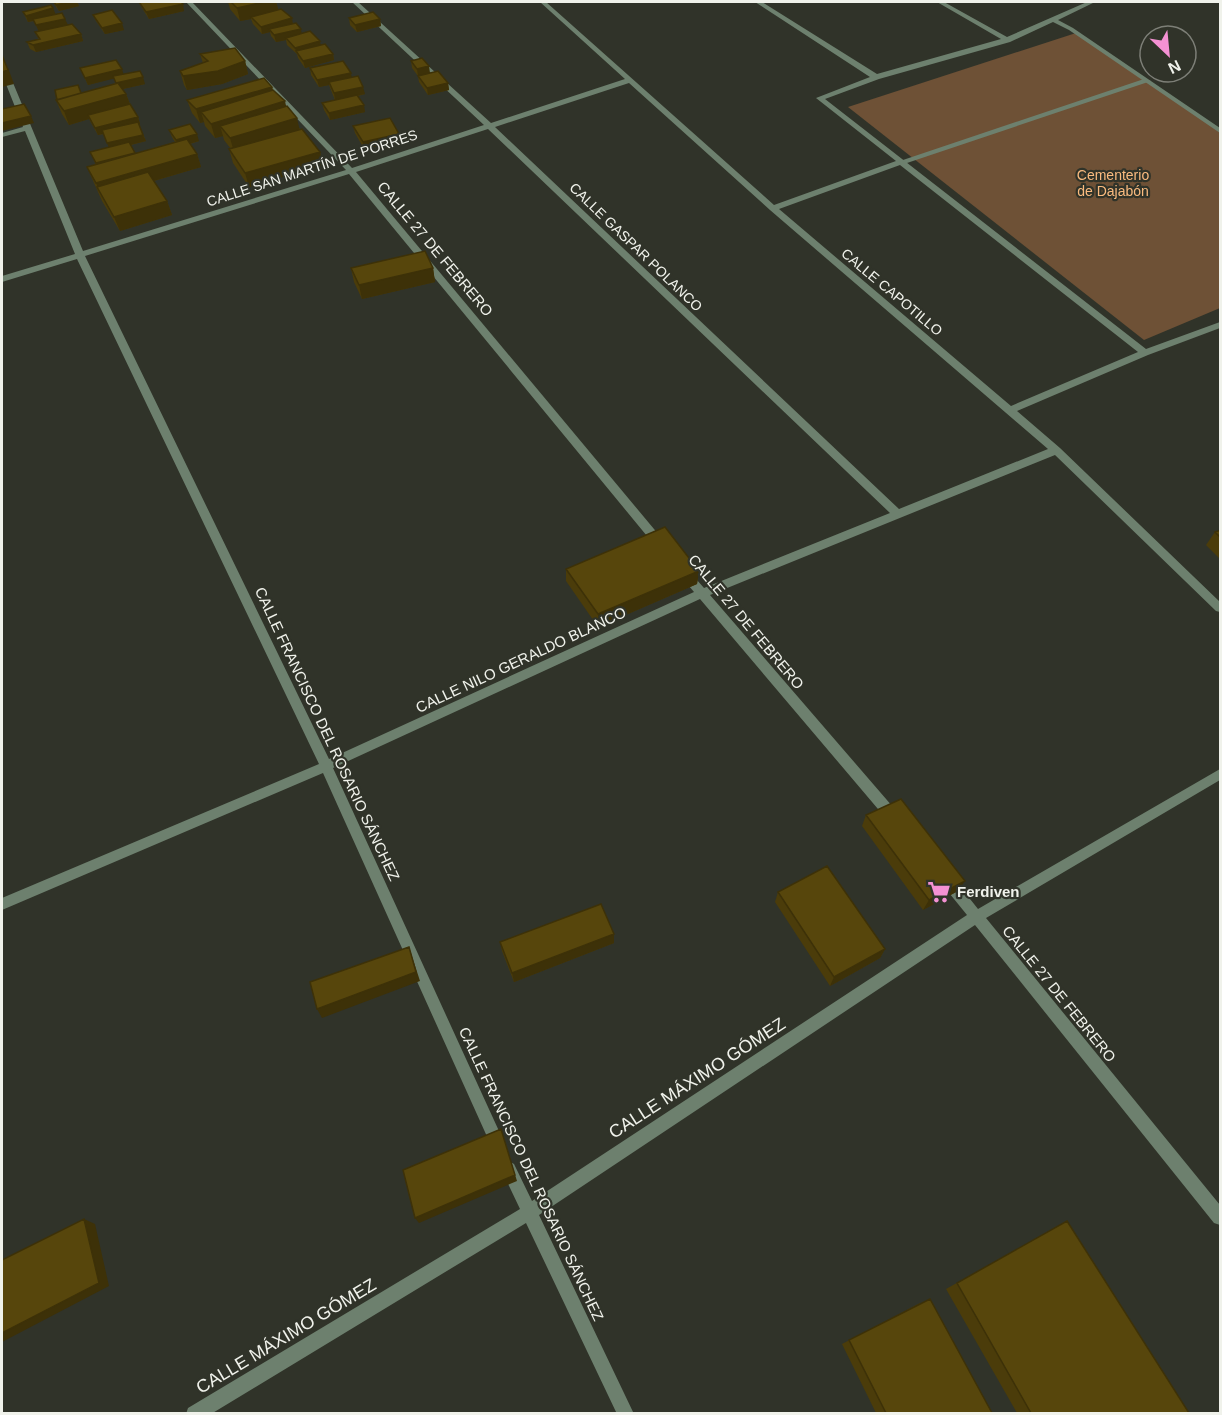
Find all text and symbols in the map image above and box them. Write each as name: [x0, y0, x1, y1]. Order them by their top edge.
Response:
north arrow: [1138, 24, 1198, 84]
text: N: [1165, 57, 1183, 77]
street label: CALLE SAN MARTÍN DE PORRES: [205, 126, 419, 210]
park label: Cementerio de Dajabón: [1077, 167, 1149, 199]
street label: CALLE 27 DE FEBRERO: [374, 178, 497, 319]
street label: CALLE GASPAR POLANCO: [566, 179, 706, 315]
street label: CALLE CAPOTILLO: [838, 245, 946, 339]
street label: CALLE 27 DE FEBRERO: [685, 551, 808, 692]
street label: CALLE FRANCISCO DEL ROSARIO SÁNCHEZ: [252, 584, 403, 883]
street label: CALLE NILO GERALDO BLANCO: [413, 603, 629, 716]
supermarket icon: Ferdiven: [926, 879, 952, 905]
place label: Ferdiven: [957, 883, 1020, 900]
street label: CALLE 27 DE FEBRERO: [999, 922, 1120, 1065]
street label: CALLE MÁXIMO GÓMEZ: [605, 1013, 789, 1142]
street label: CALLE FRANCISCO DEL ROSARIO SÁNCHEZ: [456, 1024, 607, 1323]
street label: CALLE MÁXIMO GÓMEZ: [192, 1274, 379, 1398]

